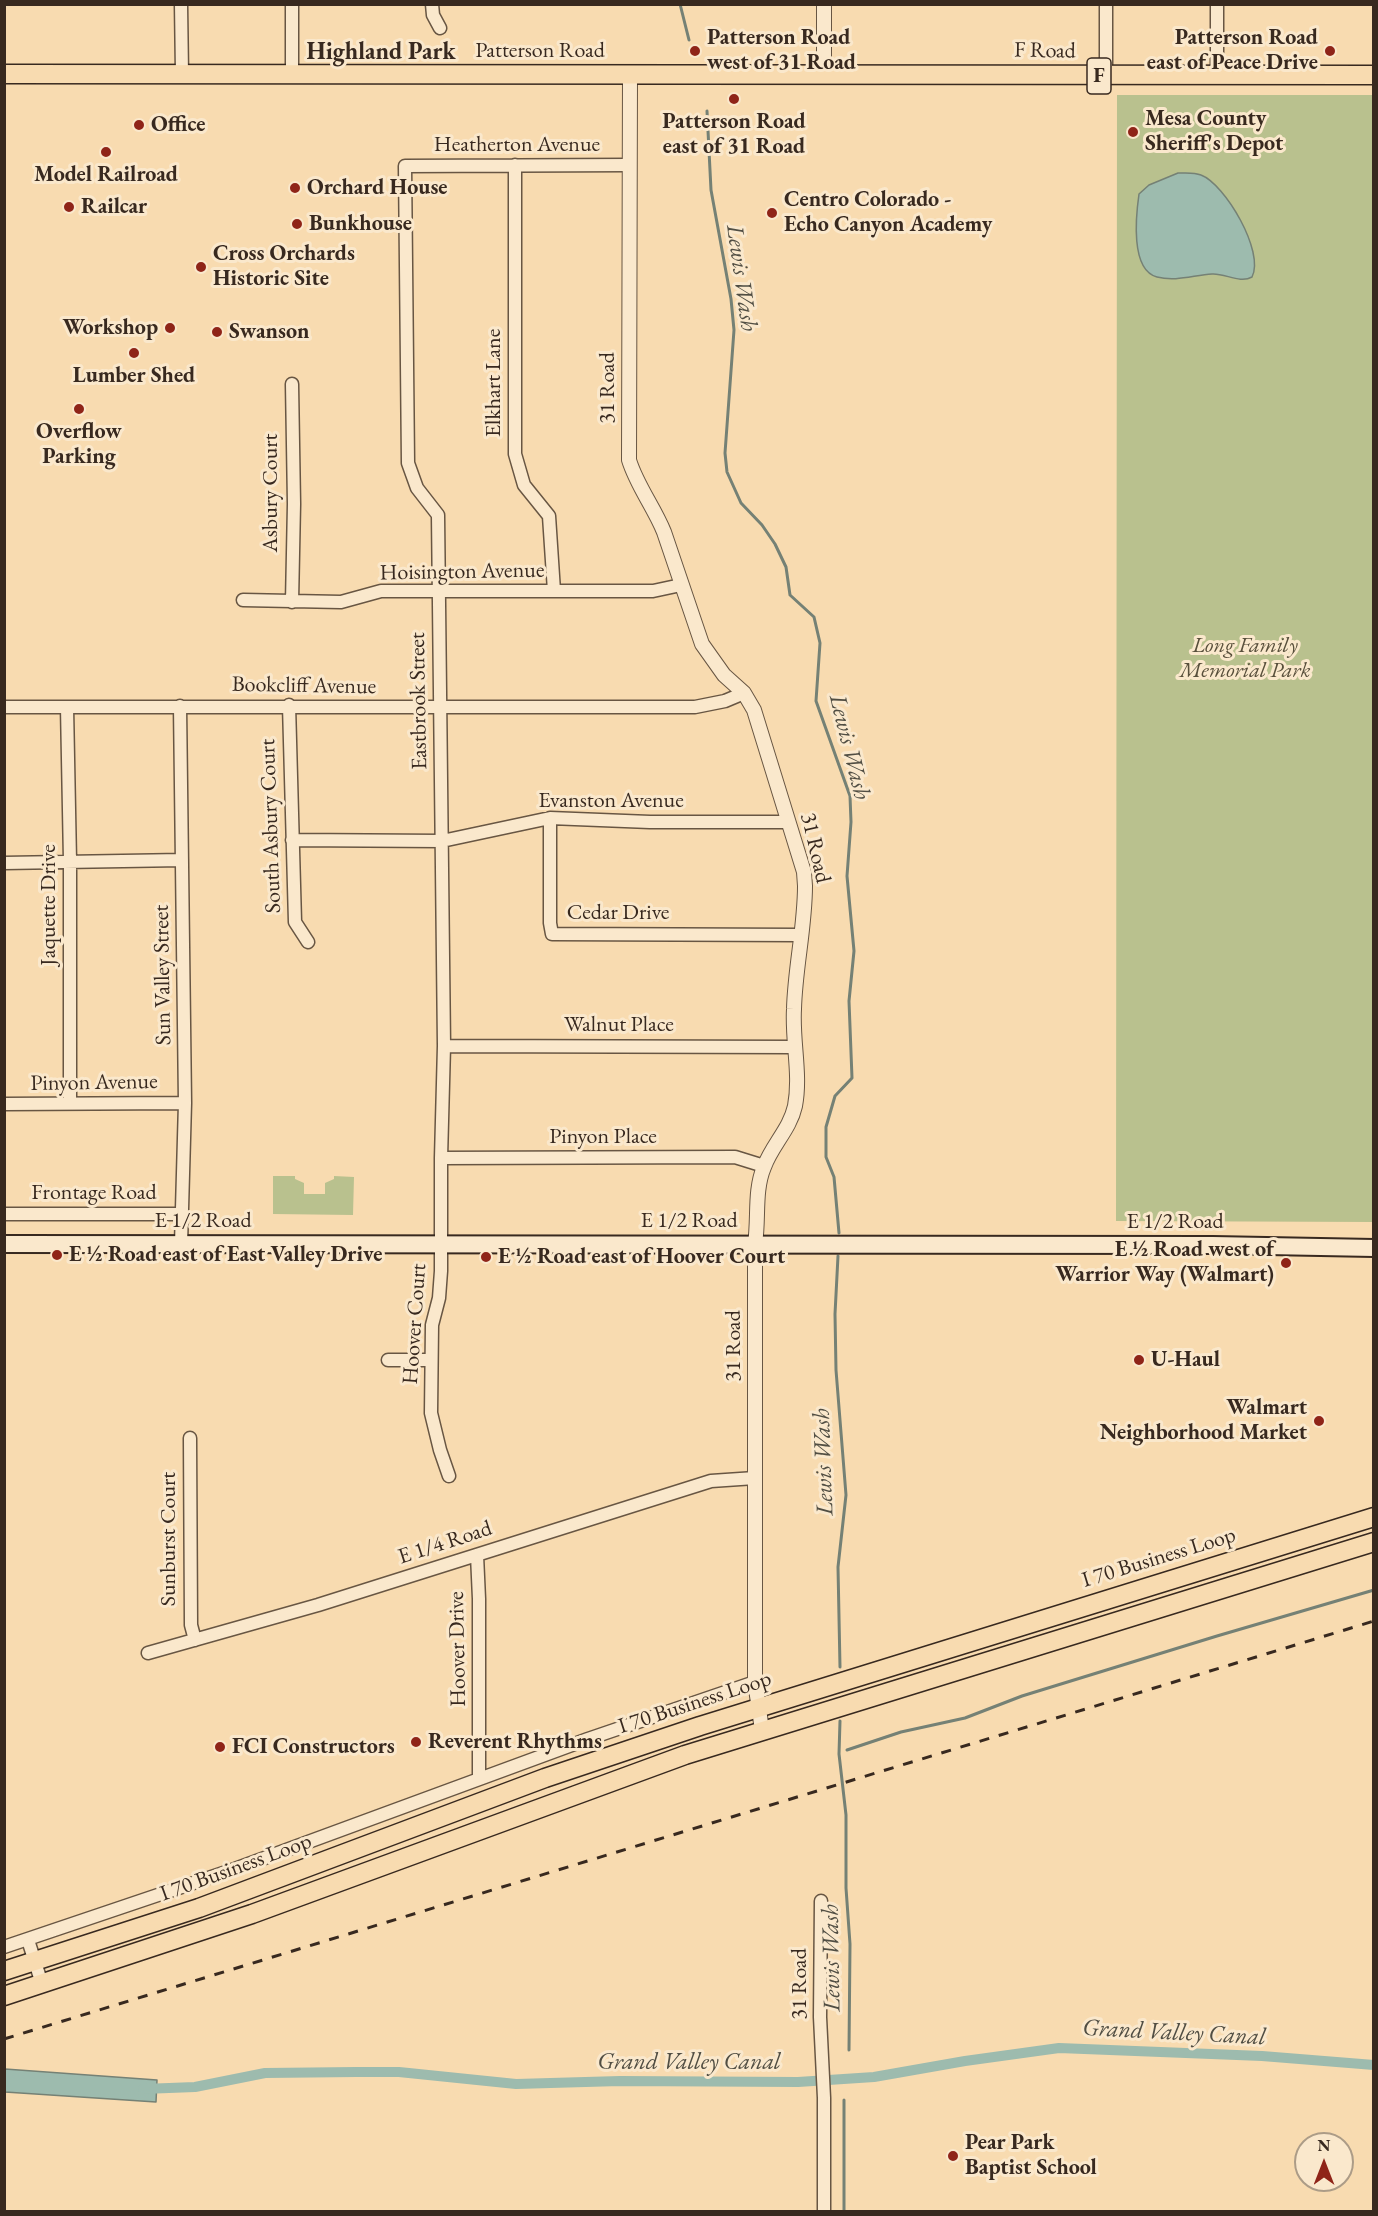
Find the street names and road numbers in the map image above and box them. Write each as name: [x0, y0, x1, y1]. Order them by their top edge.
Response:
street label: F Road: [1014, 37, 1076, 65]
street label: Patterson Road: [475, 38, 605, 64]
road number: F: [1087, 58, 1111, 94]
street label: Heatherton Avenue: [434, 132, 600, 158]
street label: Elkhart Lane: [481, 329, 507, 437]
street label: 31 Road: [595, 352, 621, 424]
street label: Asbury Court: [258, 434, 284, 552]
street label: Hoisington Avenue: [379, 557, 545, 587]
street label: Eastbrook Street: [405, 632, 433, 770]
street label: Bookcliff Avenue: [232, 672, 376, 700]
street label: South Asbury Court: [255, 738, 287, 914]
street label: Evanston Avenue: [538, 788, 684, 814]
street label: 31 Road: [794, 810, 836, 886]
street label: Jaquette Drive: [36, 844, 62, 966]
street label: Cedar Drive: [567, 900, 669, 926]
street label: Sun Valley Street: [149, 904, 177, 1046]
street label: Walnut Place: [564, 1012, 674, 1038]
street label: Pinyon Avenue: [30, 1069, 158, 1097]
street label: Pinyon Place: [549, 1124, 657, 1150]
street label: Frontage Road: [31, 1180, 157, 1206]
street label: E 1/2 Road: [154, 1208, 252, 1234]
street label: E 1/2 Road: [640, 1208, 738, 1234]
street label: E 1/2 Road: [1126, 1209, 1224, 1235]
street label: Hoover Court: [398, 1263, 432, 1385]
street label: 31 Road: [721, 1310, 747, 1382]
street label: Sunburst Court: [156, 1472, 182, 1606]
street label: E 1/4 Road: [395, 1515, 495, 1571]
street label: I 70 Business Loop: [1079, 1522, 1239, 1594]
street label: Hoover Drive: [444, 1591, 472, 1707]
street label: I 70 Business Loop: [615, 1666, 775, 1740]
street label: I 70 Business Loop: [157, 1828, 315, 1908]
street label: 31 Road: [787, 1948, 813, 2020]

